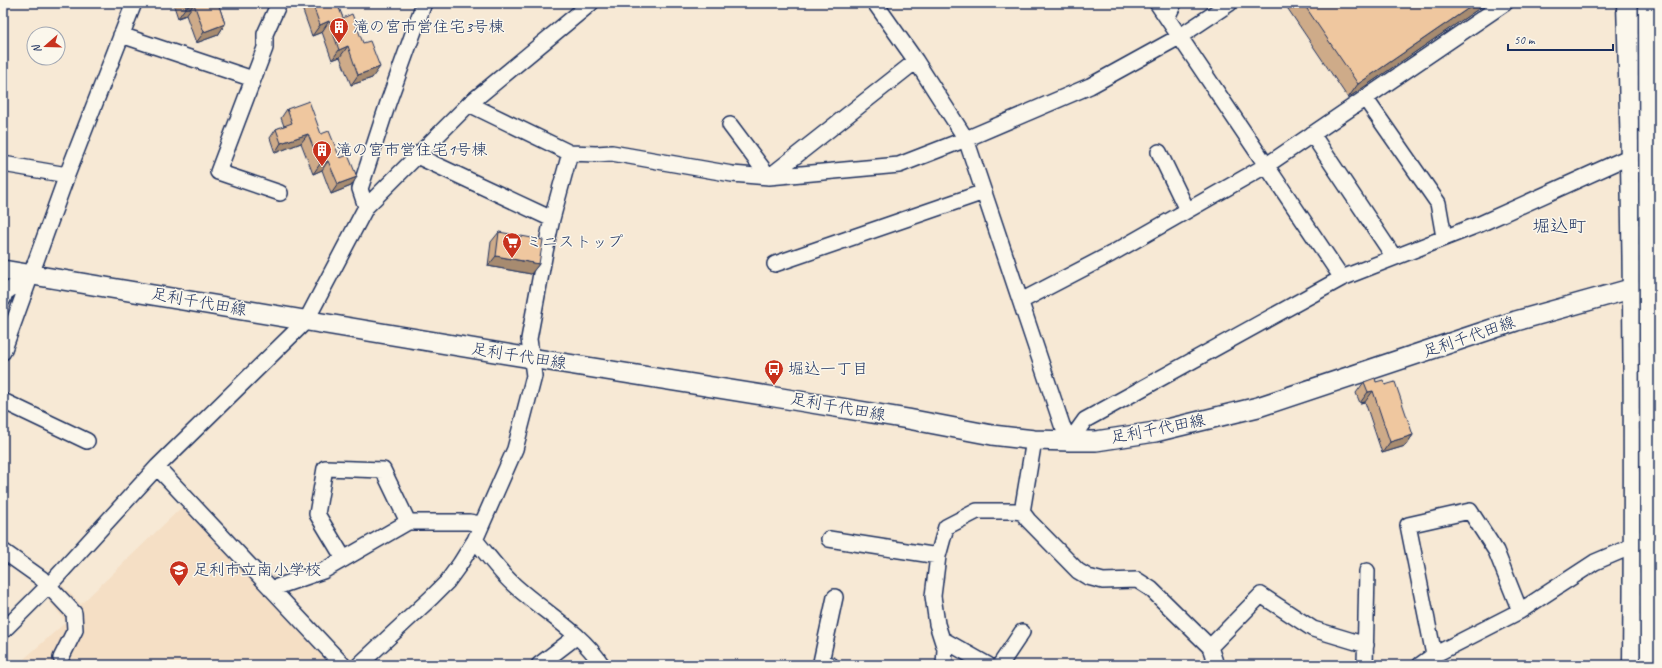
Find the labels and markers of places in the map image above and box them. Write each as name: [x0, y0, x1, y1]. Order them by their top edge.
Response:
building icon: 滝の宮市営住宅3号棟: [328, 16, 350, 44]
place label: 滝の宮市営住宅3号棟: [353, 17, 504, 37]
building icon: 滝の宮市営住宅1号棟: [311, 139, 333, 167]
place label: 滝の宮市営住宅1号棟: [336, 140, 487, 160]
supermarket icon: ミニストップ: [501, 231, 523, 259]
place label: ミニストップ: [526, 232, 624, 252]
bus stop icon: 堀込一丁目: [763, 358, 785, 386]
place label: 堀込一丁目: [788, 359, 868, 379]
school or university icon: 足利市立南小学校: [168, 559, 190, 587]
place label: 足利市立南小学校: [193, 560, 321, 580]

